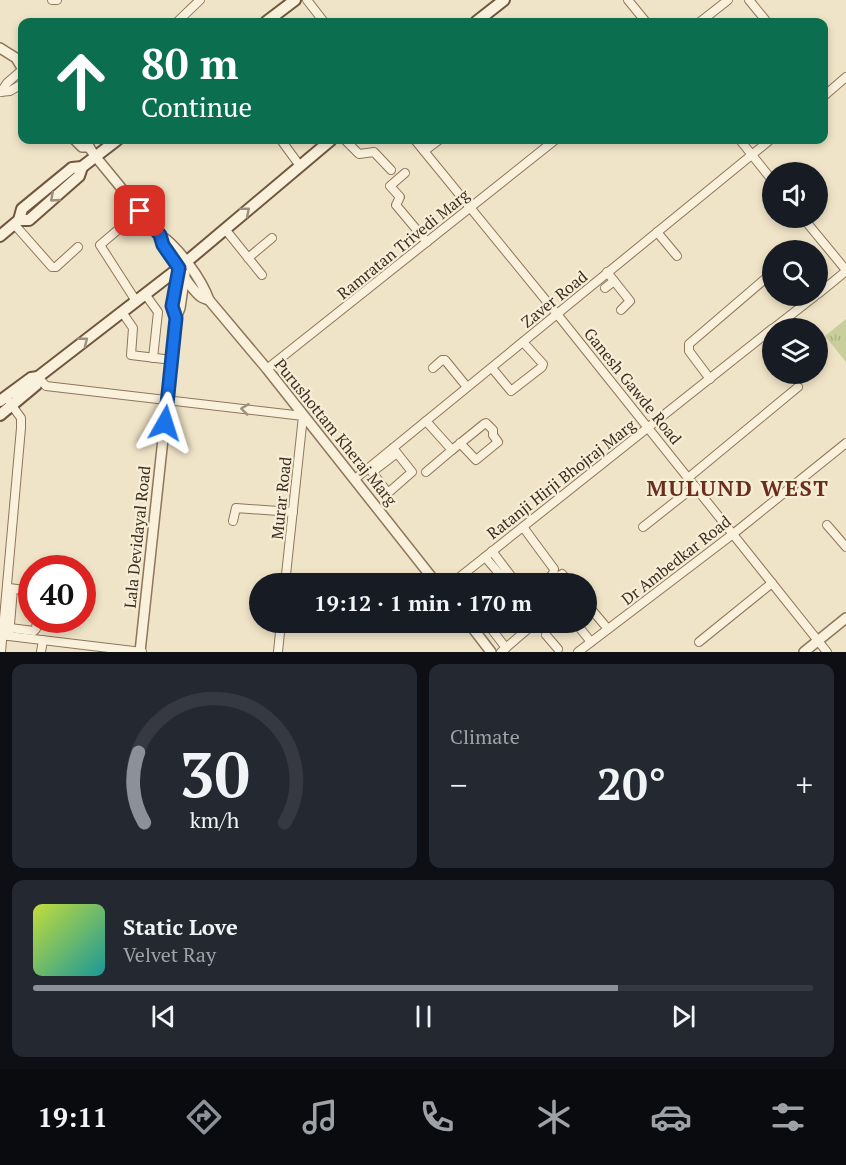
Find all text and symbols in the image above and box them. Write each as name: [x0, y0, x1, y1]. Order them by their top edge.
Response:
text: 80 m: [141, 35, 239, 91]
icon: ahead: [42, 42, 120, 120]
text: Continue: [141, 89, 252, 125]
map controls: [762, 162, 828, 384]
button: sound: [762, 162, 828, 228]
street label: Ramratan Trivedi Marg: [332, 183, 474, 304]
pin: [114, 185, 165, 236]
one-way arrow: [50, 191, 61, 202]
icon: arrive: [123, 194, 156, 227]
one-way arrow: [239, 207, 250, 218]
button: search: [762, 240, 828, 306]
street label: Zaver Road: [516, 265, 592, 333]
button: layers: [762, 318, 828, 384]
street label: Ganesh Gawde Road: [579, 323, 687, 449]
one-way arrow: [78, 337, 89, 348]
street label: Purushottam Kheraj Marg: [270, 354, 403, 511]
position arrow: [133, 391, 197, 455]
one-way arrow: [241, 403, 250, 416]
street label: Ratanji Hirji Bhojraj Marg: [482, 414, 640, 544]
street label: Murar Road: [266, 455, 296, 540]
street label: Lala Devidayal Road: [119, 465, 155, 609]
district label: MULUND WEST: [646, 473, 830, 502]
street label: Dr Ambedkar Road: [617, 510, 735, 610]
speed limit sign: 40: [18, 555, 96, 633]
text: 19:12 · 1 min · 170 m: [314, 588, 532, 617]
text: Climate: [450, 723, 520, 750]
text: 30: [179, 732, 250, 815]
text: 20°: [597, 753, 666, 813]
text: −: [450, 763, 468, 806]
text: +: [795, 763, 813, 806]
text: km/h: [190, 806, 240, 834]
text: Static Love: [123, 912, 238, 941]
text: Velvet Ray: [123, 941, 216, 968]
icon: previous: [147, 1000, 180, 1033]
icon: pause: [407, 1000, 440, 1033]
icon: next: [667, 1000, 700, 1033]
icon: directions: [183, 1096, 225, 1138]
icon: music: [299, 1096, 341, 1138]
icon: phone: [416, 1096, 458, 1138]
icon: climate: [533, 1096, 575, 1138]
icon: car: [650, 1096, 692, 1138]
icon: filters: [767, 1096, 809, 1138]
text: 19:11: [37, 1099, 108, 1135]

